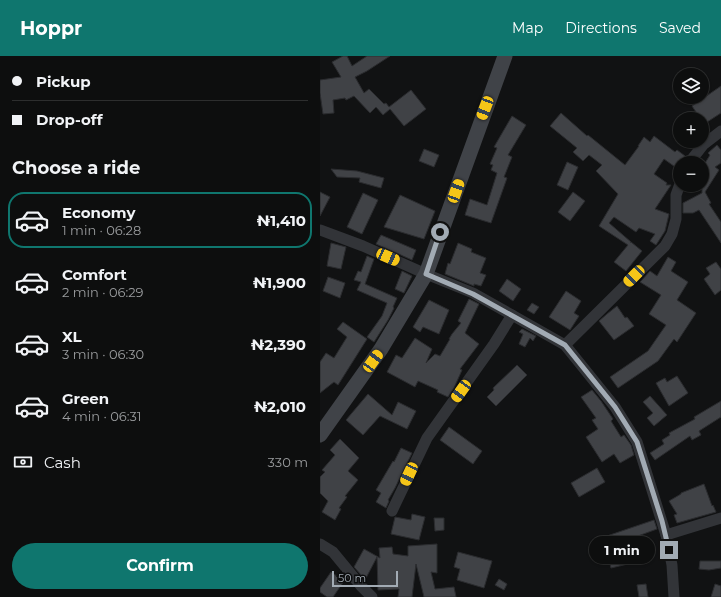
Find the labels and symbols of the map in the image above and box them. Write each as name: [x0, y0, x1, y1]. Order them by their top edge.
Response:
car: [475, 95, 495, 121]
car: [446, 178, 466, 204]
route start: [431, 223, 449, 241]
car: [375, 247, 401, 267]
car: [621, 263, 647, 289]
car: [361, 348, 385, 374]
car: [449, 378, 473, 404]
car: [398, 461, 420, 487]
callout: 1 min: [589, 536, 655, 564]
route end: [660, 541, 678, 559]
scale bar: [332, 569, 398, 588]

